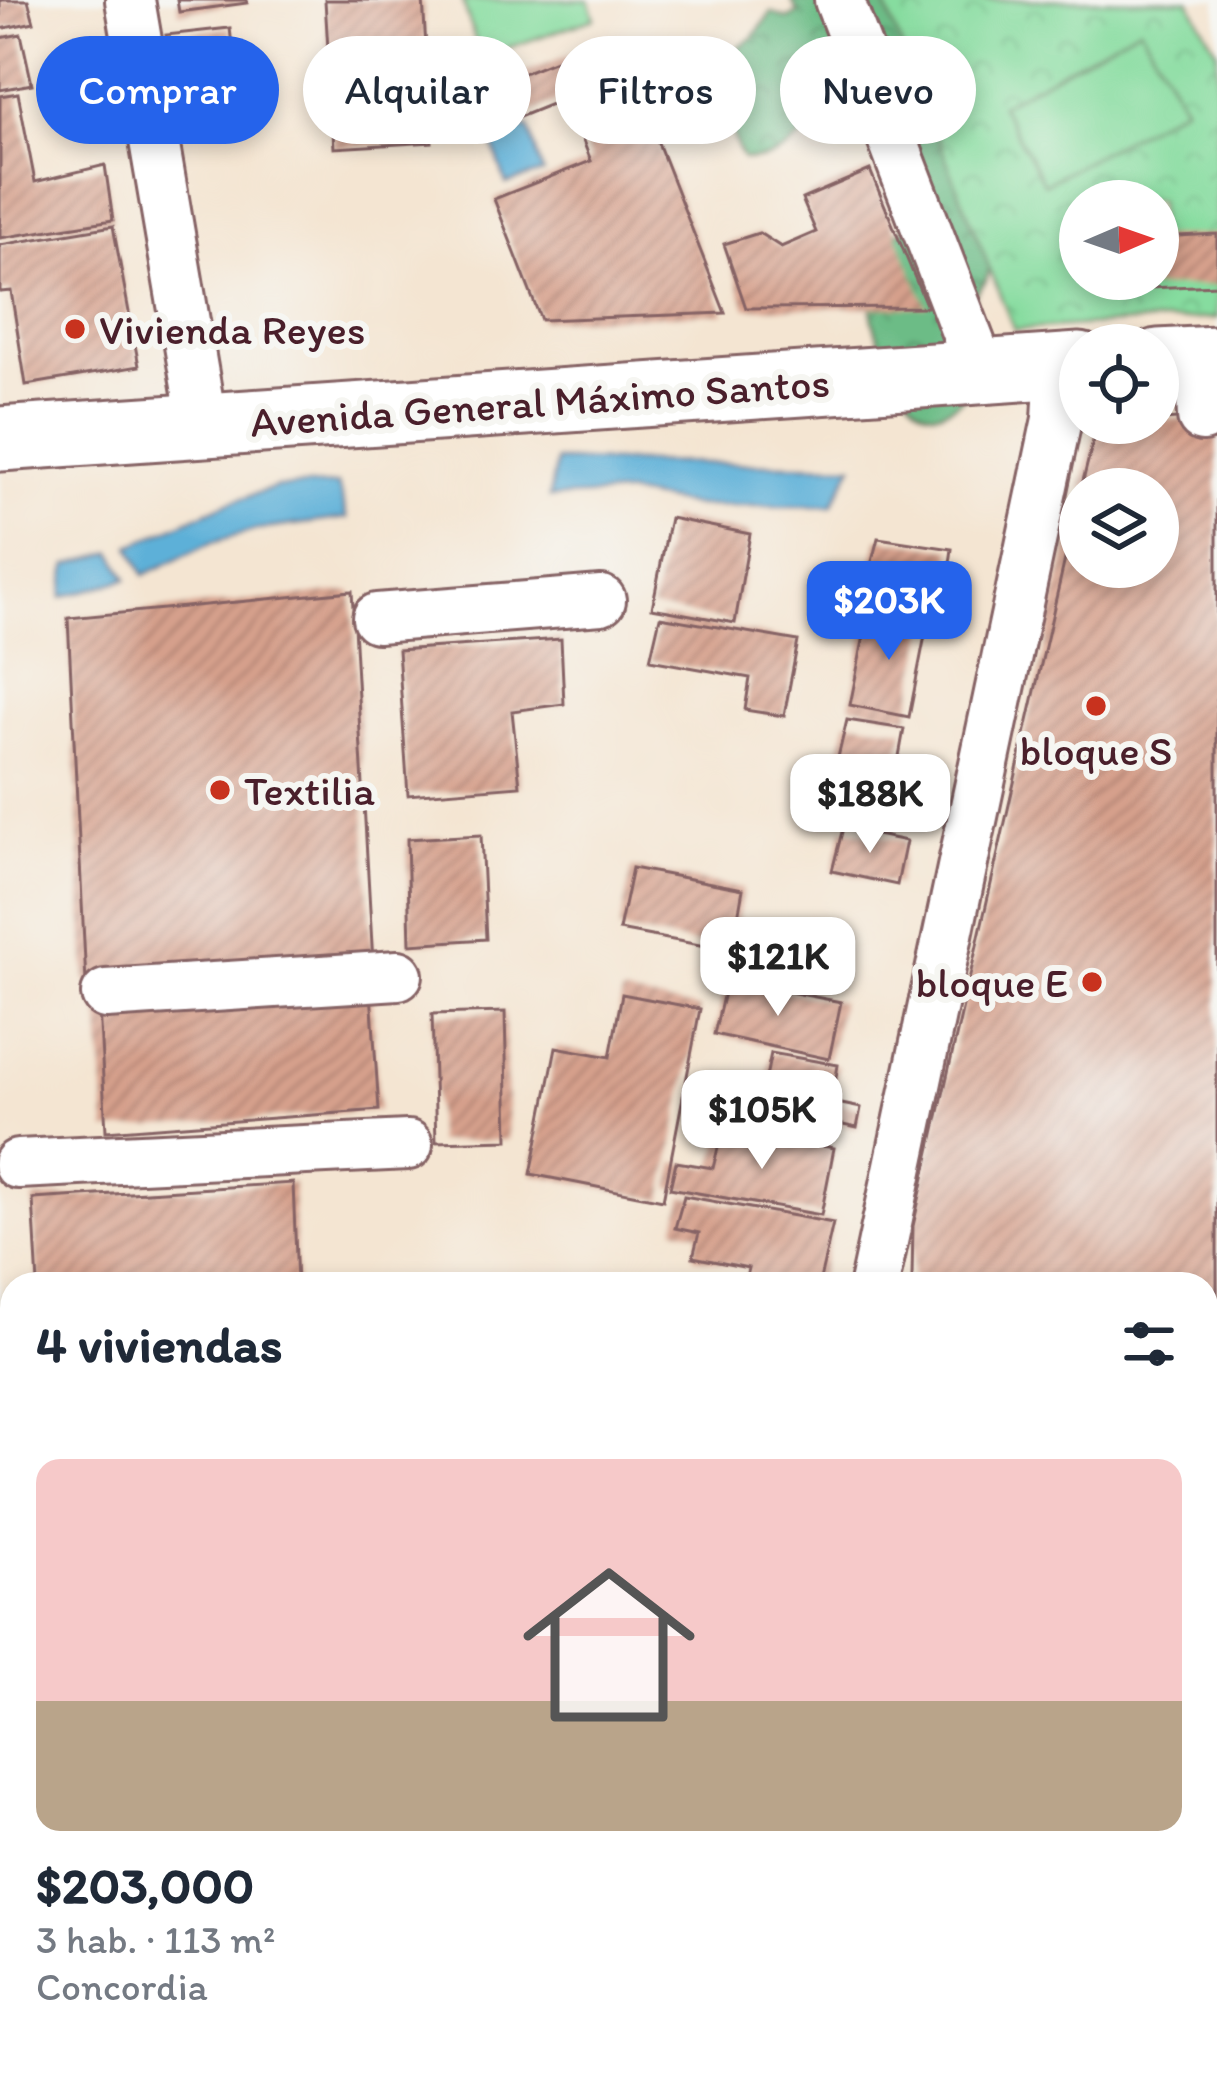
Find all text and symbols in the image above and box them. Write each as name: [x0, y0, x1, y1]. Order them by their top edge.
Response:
chip: Comprar: [36, 36, 279, 144]
chip: Alquilar: [303, 36, 531, 144]
chip: Filtros: [555, 36, 756, 144]
chip: Nuevo: [780, 36, 976, 144]
north arrow: [1059, 180, 1179, 300]
map controls: [1059, 180, 1179, 588]
place label: Vivienda Reyes: [99, 304, 365, 355]
marker: Vivienda Reyes: [62, 316, 88, 342]
button: locate: [1059, 324, 1179, 444]
street label: Avenida General Máximo Santos: [248, 356, 832, 448]
button: layers: [1059, 468, 1179, 588]
pin: $203K: [805, 561, 973, 663]
text: $203K: [834, 576, 944, 623]
marker: bloque S: [1083, 693, 1109, 719]
place label: bloque S: [1020, 725, 1172, 776]
pin: $188K: [786, 754, 954, 856]
place label: Textilia: [244, 765, 375, 816]
text: $188K: [817, 769, 923, 816]
marker: Textilia: [207, 777, 233, 803]
pin: $121K: [694, 917, 862, 1019]
text: $121K: [727, 932, 829, 979]
place label: bloque E: [915, 957, 1068, 1008]
marker: bloque E: [1079, 969, 1105, 995]
pin: $105K: [678, 1070, 846, 1172]
text: $105K: [708, 1085, 816, 1132]
icon: filters: [1116, 1311, 1182, 1377]
text: 4 viviendas: [36, 1314, 282, 1375]
icon: home: [501, 1537, 717, 1753]
text: $203,000: [36, 1855, 254, 1916]
text: 3 hab. · 113 m²: [36, 1916, 275, 1963]
text: Concordia: [36, 1963, 208, 2010]

